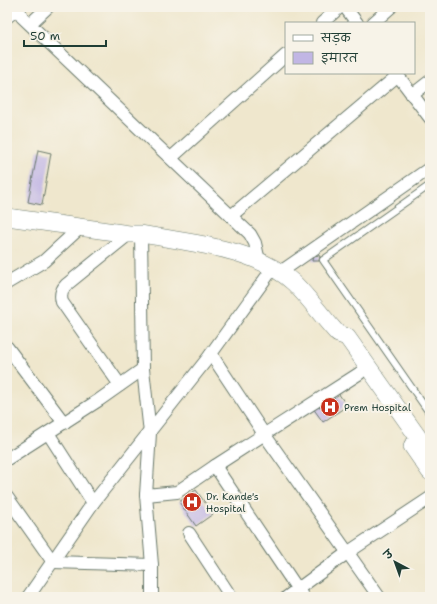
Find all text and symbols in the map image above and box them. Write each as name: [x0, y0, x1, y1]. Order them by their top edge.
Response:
scale bar: [24, 22, 106, 48]
legend: [285, 22, 415, 74]
text: 50 m: [30, 28, 60, 44]
text: सड़क: [320, 30, 352, 46]
text: इमारत: [321, 50, 359, 66]
hospital icon: Prem Hospital: [319, 396, 341, 418]
place label: Prem Hospital: [344, 401, 411, 414]
place label: Dr. Kande's Hospital: [206, 490, 259, 515]
hospital icon: Dr. Kande's Hospital: [181, 491, 203, 513]
north arrow: [375, 542, 415, 582]
text: उ: [380, 546, 398, 564]

